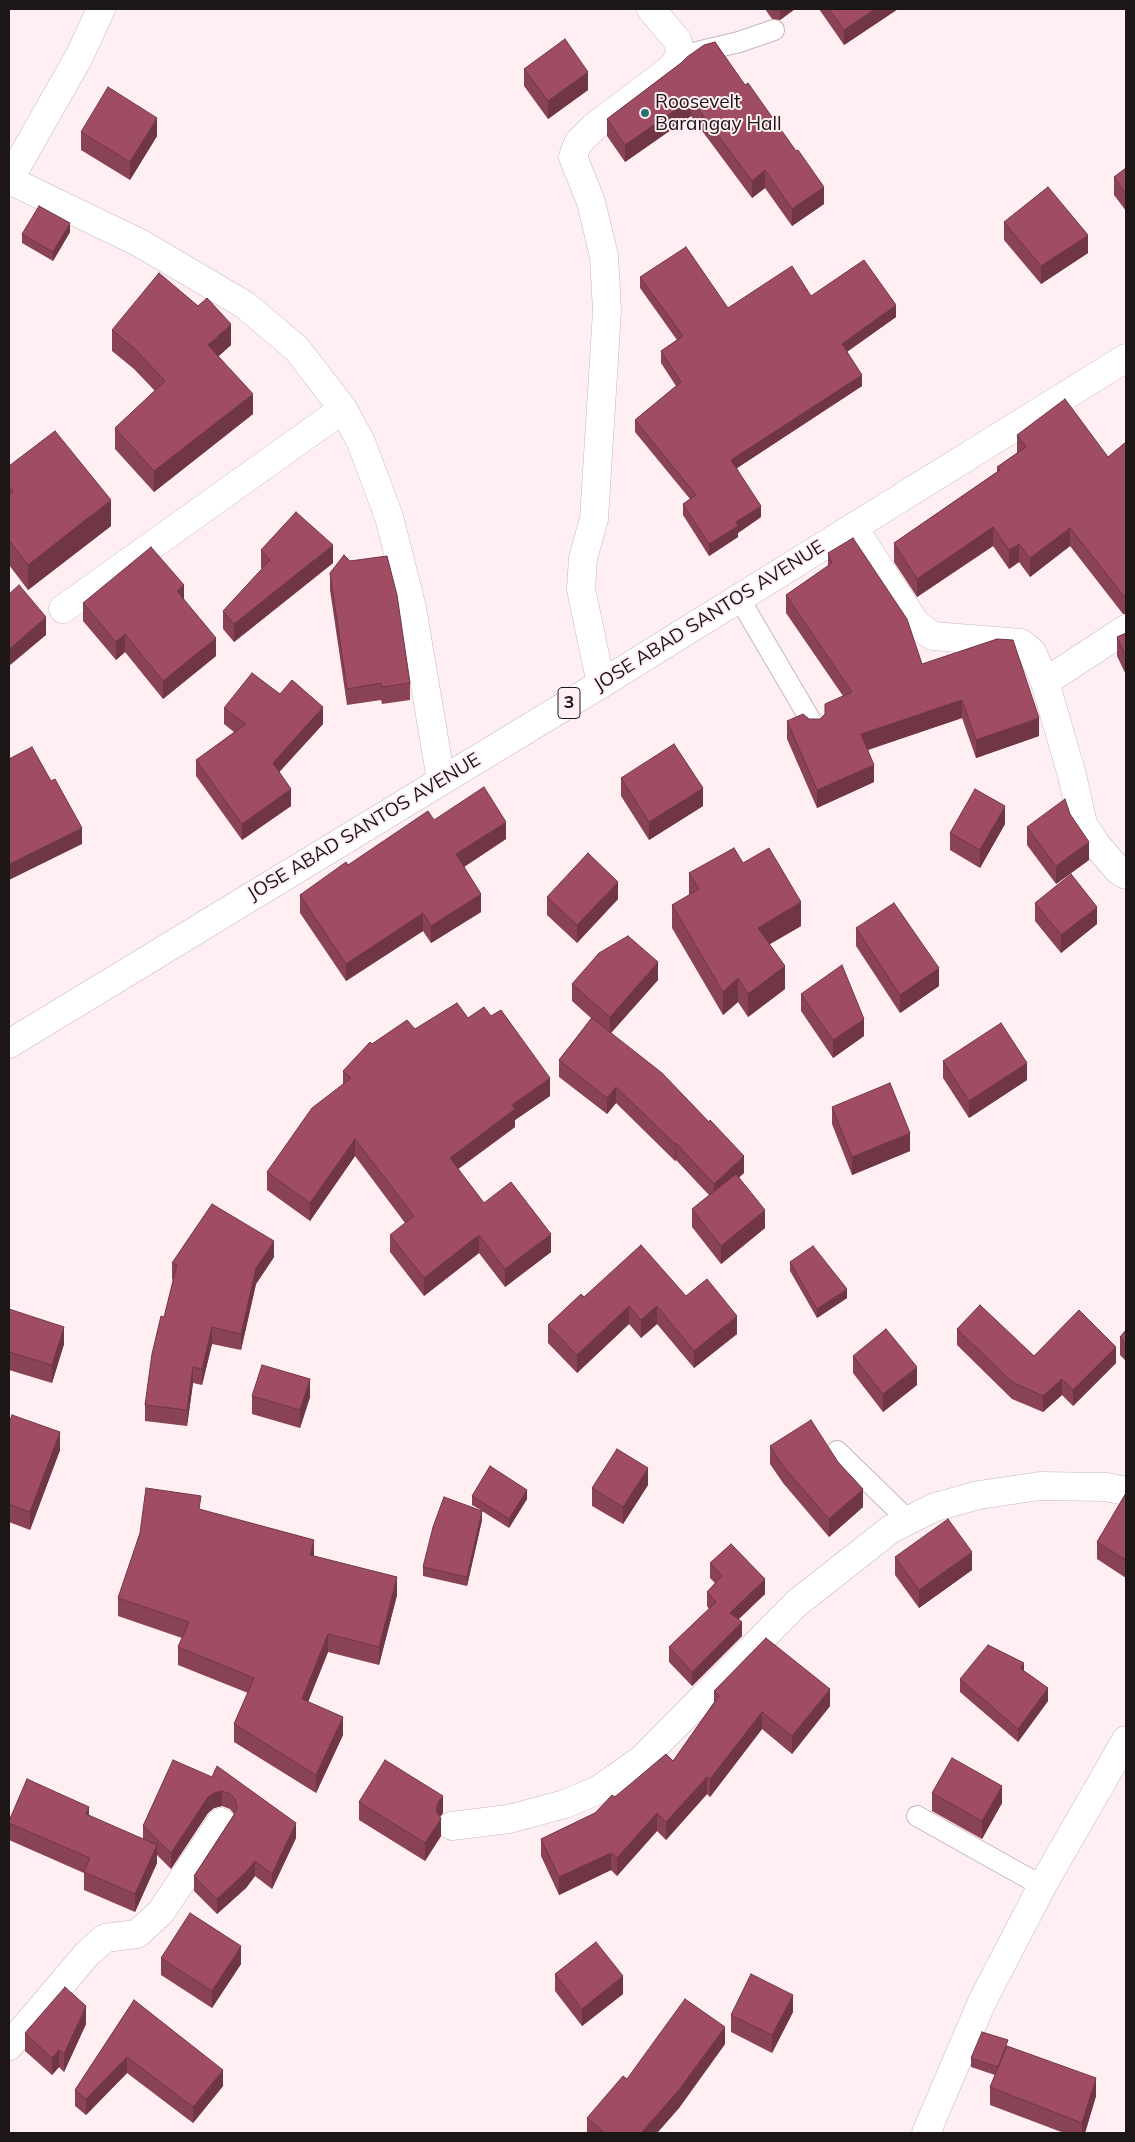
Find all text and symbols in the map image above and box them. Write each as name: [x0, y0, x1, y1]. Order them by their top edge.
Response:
place label: Roosevelt Barangay Hall: [655, 91, 781, 135]
marker: Roosevelt Barangay Hall: [639, 107, 651, 119]
street label: JOSE ABAD SANTOS AVENUE: [590, 535, 828, 697]
road number: 3: [558, 688, 580, 718]
street label: JOSE ABAD SANTOS AVENUE: [244, 748, 484, 906]

